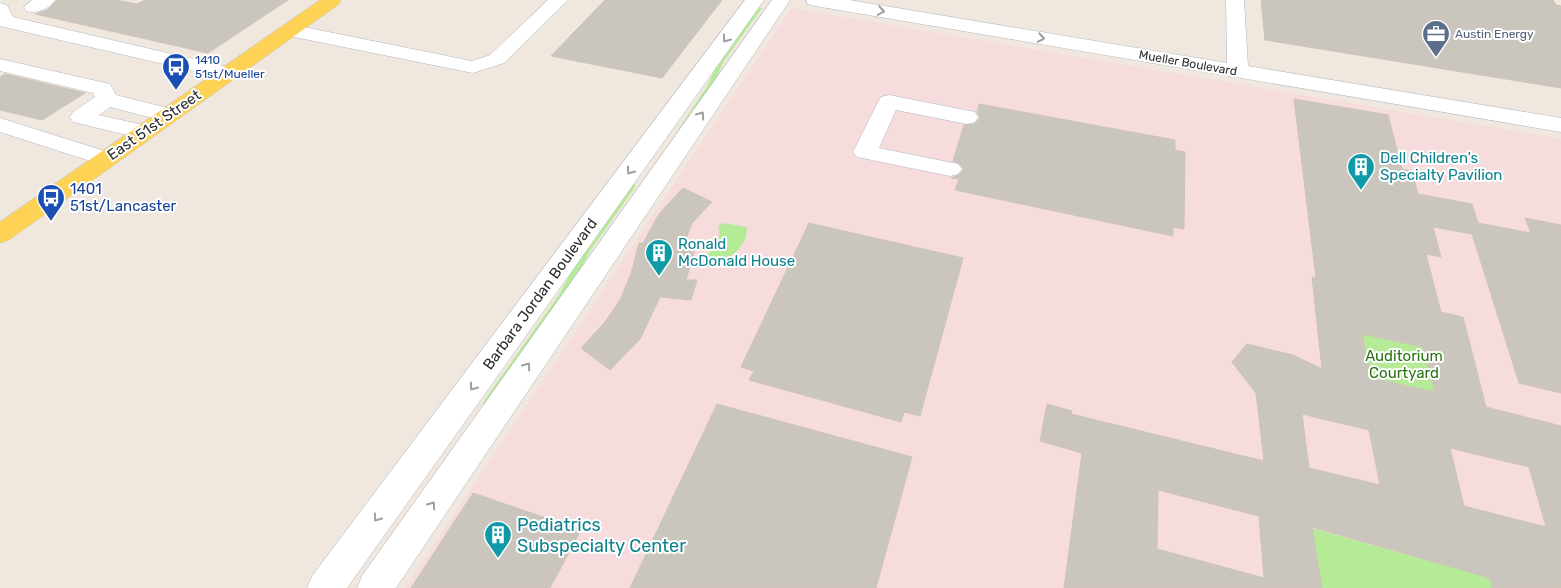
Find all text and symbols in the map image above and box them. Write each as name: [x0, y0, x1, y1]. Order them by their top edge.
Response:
one-way arrow: [877, 5, 885, 16]
office icon: Austin Energy: [1421, 19, 1451, 58]
place label: Austin Energy: [1455, 27, 1534, 41]
one-way arrow: [1037, 32, 1045, 42]
one-way arrow: [723, 34, 732, 43]
street label: Mueller Boulevard: [1138, 47, 1238, 79]
bus stop icon: 1410 51st/Mueller: [161, 52, 191, 91]
place label: 1410 51st/Mueller: [195, 53, 265, 81]
street label: East 51st Street: [104, 86, 204, 164]
one-way arrow: [695, 111, 704, 121]
place label: Dell Children's Specialty Pavilion: [1380, 149, 1502, 184]
building icon: Dell Children's Specialty Pavilion: [1346, 152, 1376, 191]
one-way arrow: [627, 165, 636, 175]
place label: 1401 51st/Lancaster: [70, 180, 177, 215]
bus stop icon: 1401 51st/Lancaster: [36, 183, 66, 222]
street label: Barbara Jordan Boulevard: [479, 215, 601, 373]
place label: Ronald McDonald House: [678, 235, 795, 270]
building icon: Ronald McDonald House: [644, 238, 674, 277]
park label: Auditorium Courtyard: [1365, 347, 1443, 382]
one-way arrow: [521, 363, 530, 372]
one-way arrow: [470, 381, 478, 390]
one-way arrow: [426, 501, 435, 510]
one-way arrow: [374, 512, 382, 521]
place label: Pediatrics Subspecialty Center: [517, 514, 686, 557]
building icon: Pediatrics Subspecialty Center: [483, 520, 513, 559]

